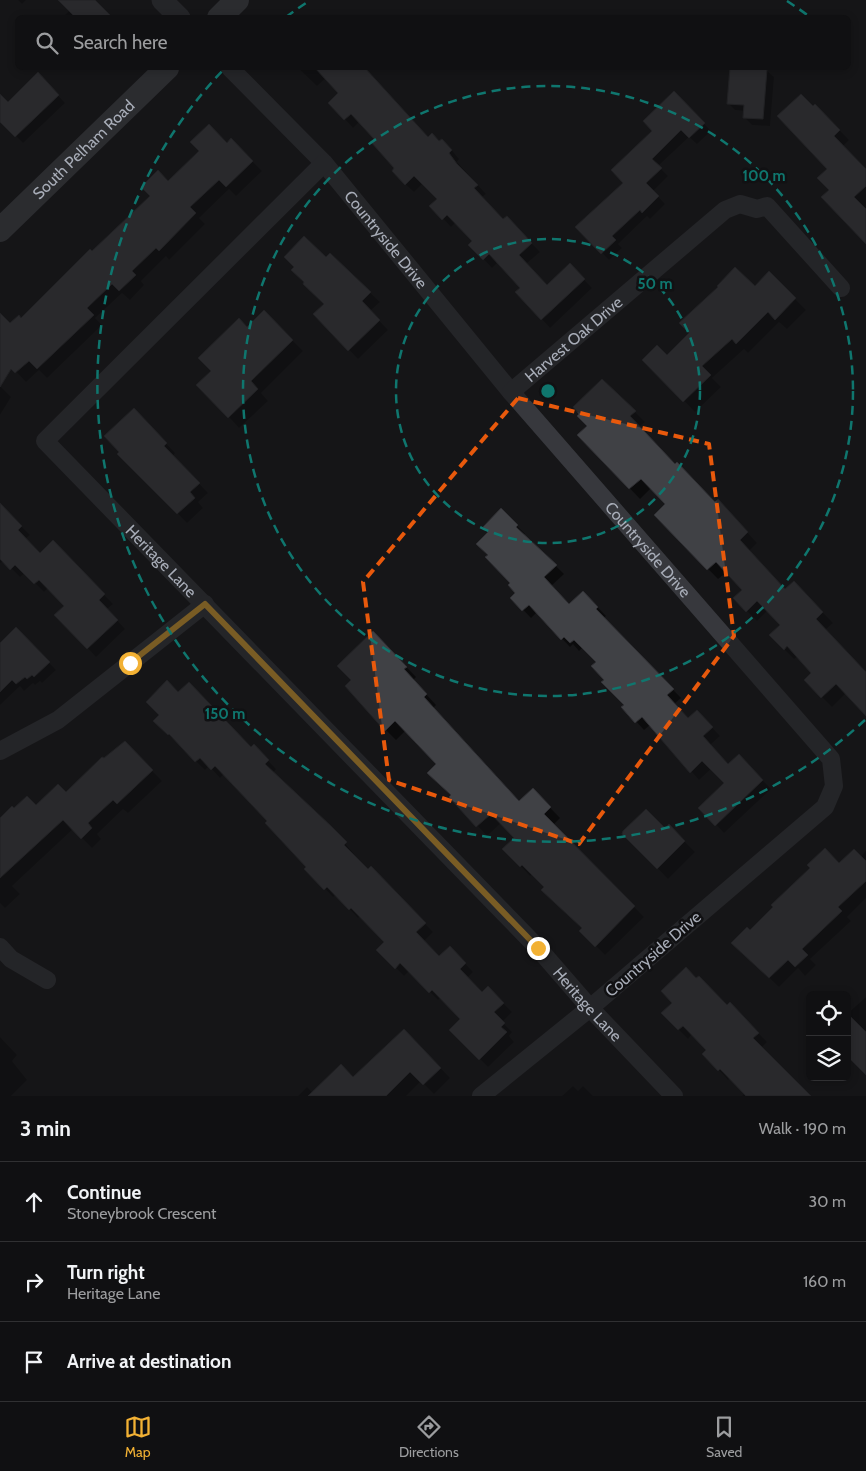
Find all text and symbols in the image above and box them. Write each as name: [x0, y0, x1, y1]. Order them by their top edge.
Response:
search box: [15, 15, 851, 70]
icon: search: [33, 29, 61, 57]
text: Search here: [73, 31, 167, 54]
street label: South Pelham Road: [29, 96, 138, 203]
text: 100 m: [742, 167, 786, 185]
street label: Countryside Drive: [341, 186, 432, 292]
text: 50 m: [637, 275, 673, 293]
street label: Harvest Oak Drive: [521, 292, 626, 386]
centre of rings: [539, 382, 557, 400]
street label: Countryside Drive: [601, 498, 695, 601]
street label: Heritage Lane: [122, 521, 201, 601]
route start: [119, 652, 142, 675]
text: 150 m: [205, 705, 245, 723]
street label: Countryside Drive: [601, 907, 705, 1001]
route end: [527, 937, 550, 960]
street label: Heritage Lane: [549, 963, 626, 1045]
map controls: [806, 991, 851, 1081]
button: locate: [806, 991, 851, 1036]
button: layers: [806, 1036, 851, 1081]
text: 3 min: [20, 1116, 71, 1141]
text: Walk · 190 m: [759, 1119, 846, 1138]
text: Continue: [67, 1181, 141, 1204]
icon: ahead: [20, 1188, 48, 1216]
text: 30 m: [809, 1192, 846, 1211]
text: Stoneybrook Crescent: [67, 1204, 216, 1223]
text: Turn right: [67, 1261, 145, 1284]
icon: right: [20, 1268, 48, 1296]
text: 160 m: [803, 1272, 846, 1291]
text: Heritage Lane: [67, 1284, 160, 1303]
icon: arrive: [20, 1348, 48, 1376]
text: Arrive at destination: [67, 1350, 231, 1373]
tab: Map: [124, 1413, 152, 1461]
tab: Directions: [399, 1413, 459, 1461]
tab: Saved: [706, 1413, 742, 1461]

